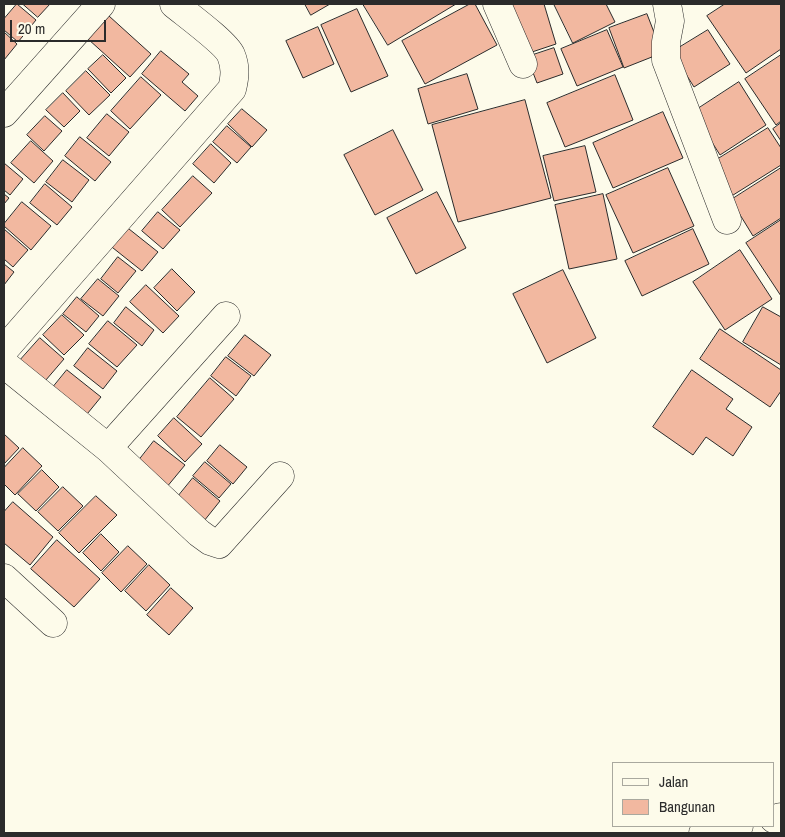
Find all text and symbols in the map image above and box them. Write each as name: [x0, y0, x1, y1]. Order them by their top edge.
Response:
scale bar: [12, 10, 109, 42]
text: 20 m: [18, 18, 45, 39]
legend: [612, 762, 775, 827]
text: Jalan: [659, 771, 688, 792]
text: Bangunan: [659, 796, 715, 817]

